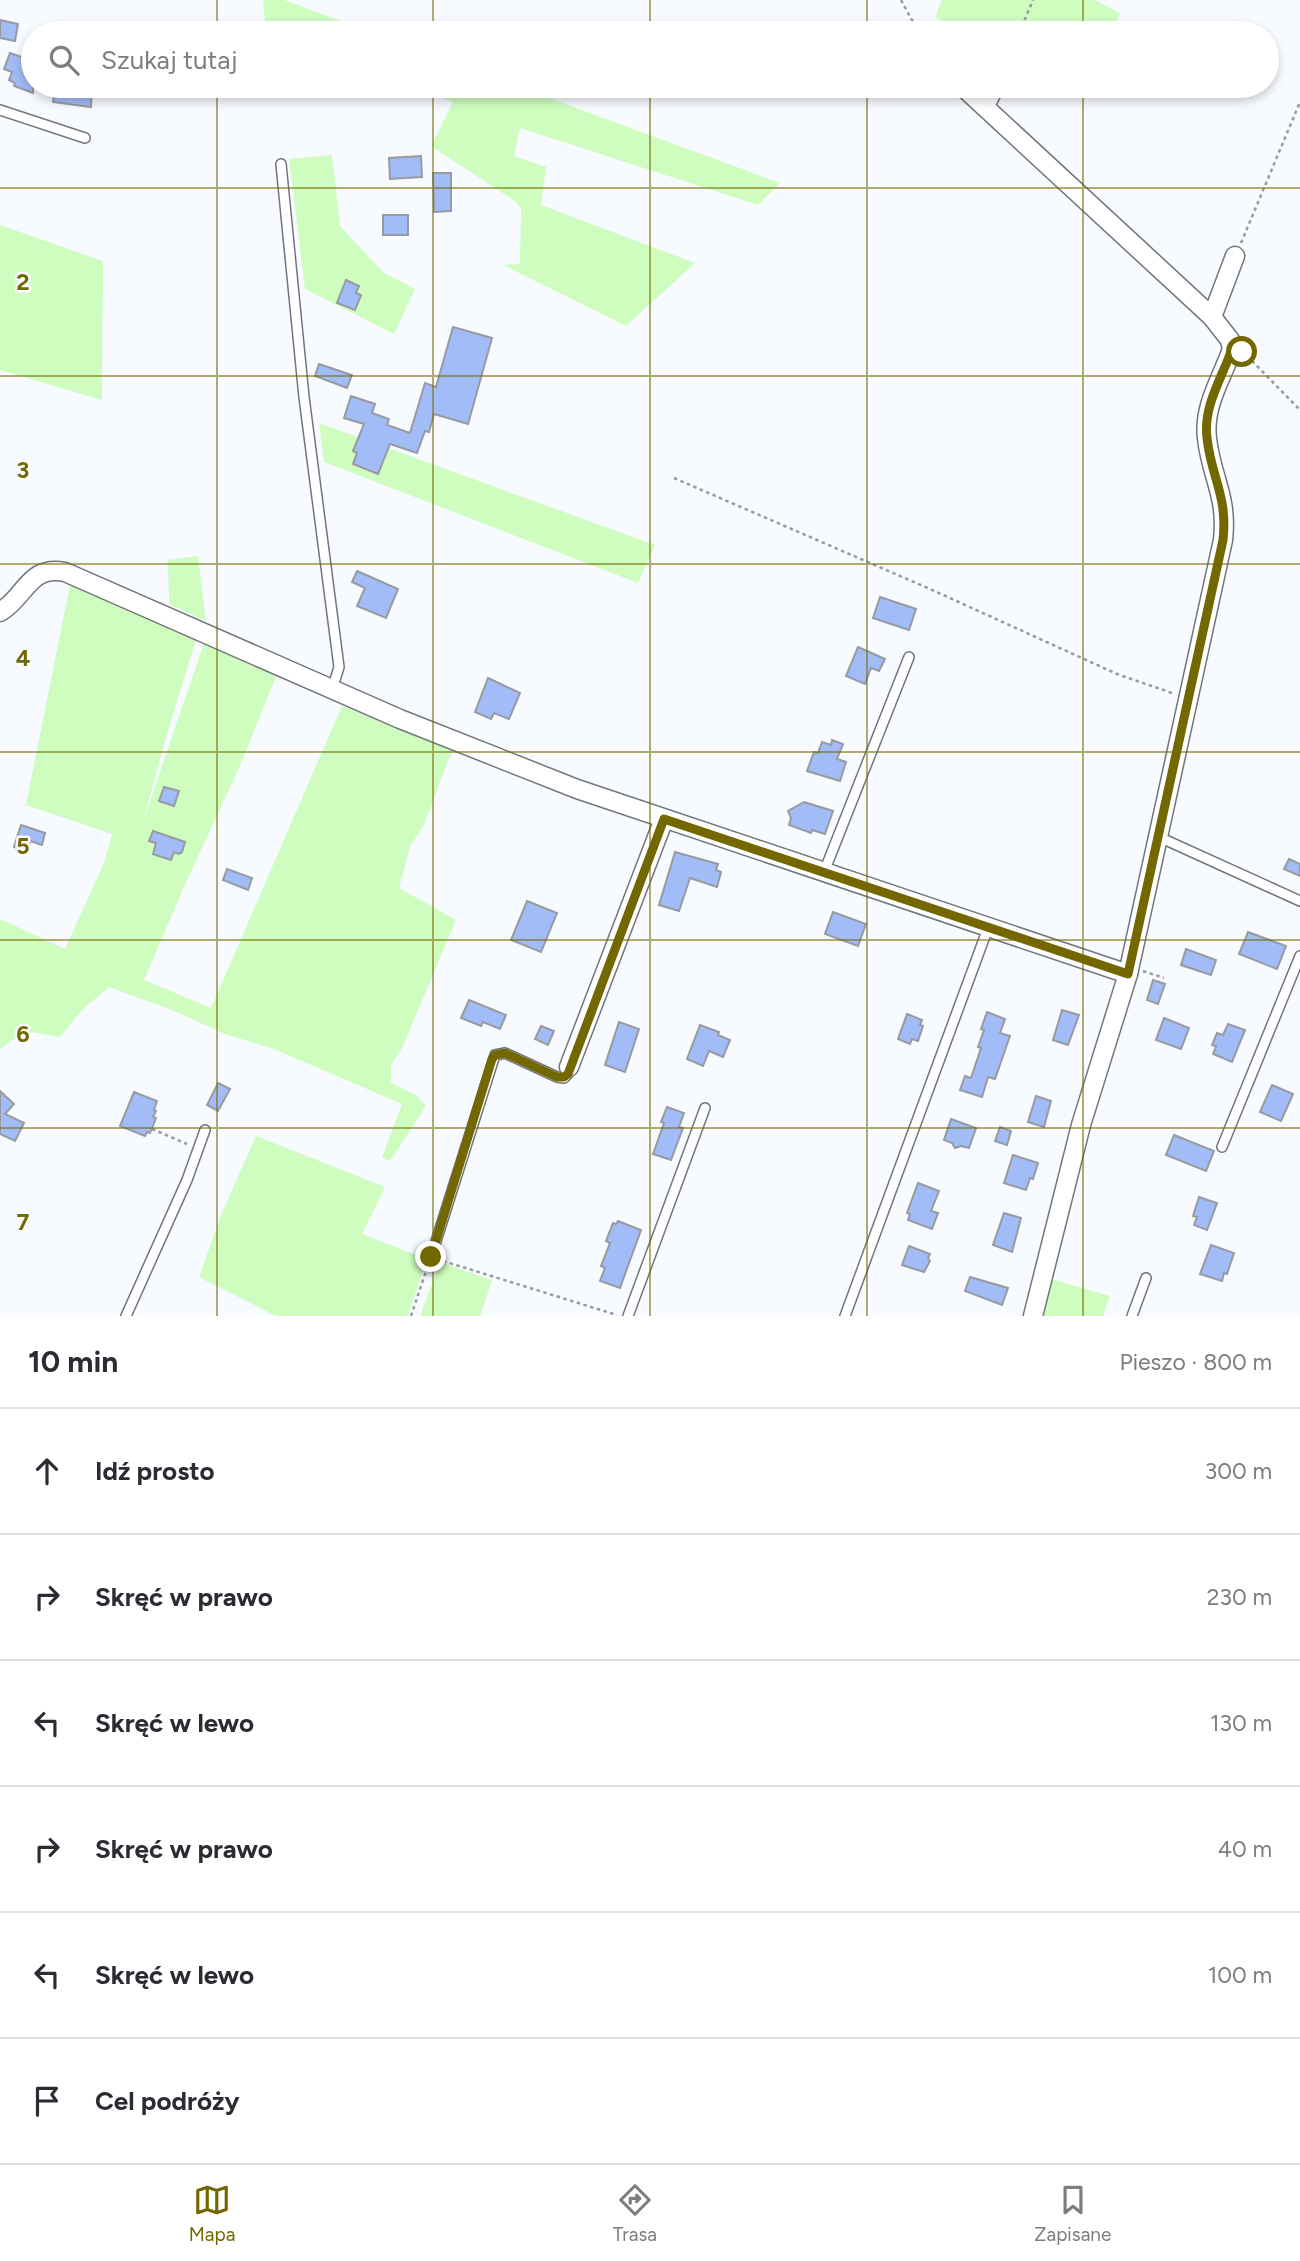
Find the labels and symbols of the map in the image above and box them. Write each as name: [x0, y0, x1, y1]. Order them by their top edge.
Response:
text: 2: [16, 268, 30, 296]
route start: [1226, 336, 1257, 367]
text: 3: [17, 456, 29, 484]
text: 4: [16, 644, 30, 672]
text: 5: [16, 832, 30, 860]
text: 6: [16, 1020, 30, 1048]
text: 7: [17, 1208, 30, 1236]
route end: [415, 1241, 446, 1272]

